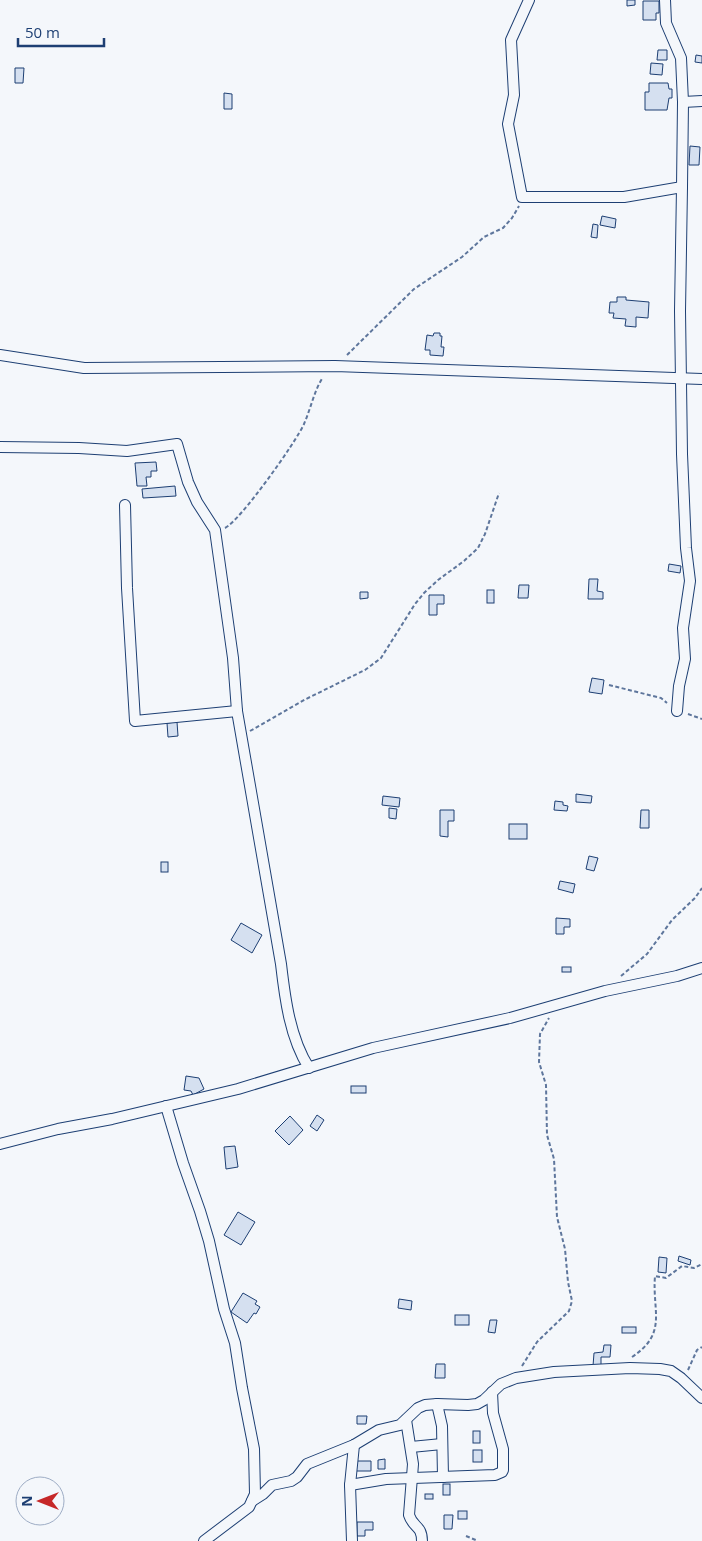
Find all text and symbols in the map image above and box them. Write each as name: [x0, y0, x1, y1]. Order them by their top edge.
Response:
scale bar: [18, 15, 104, 47]
text: 50 m: [25, 22, 60, 42]
north arrow: [15, 1476, 65, 1526]
text: N: [17, 1495, 36, 1507]

